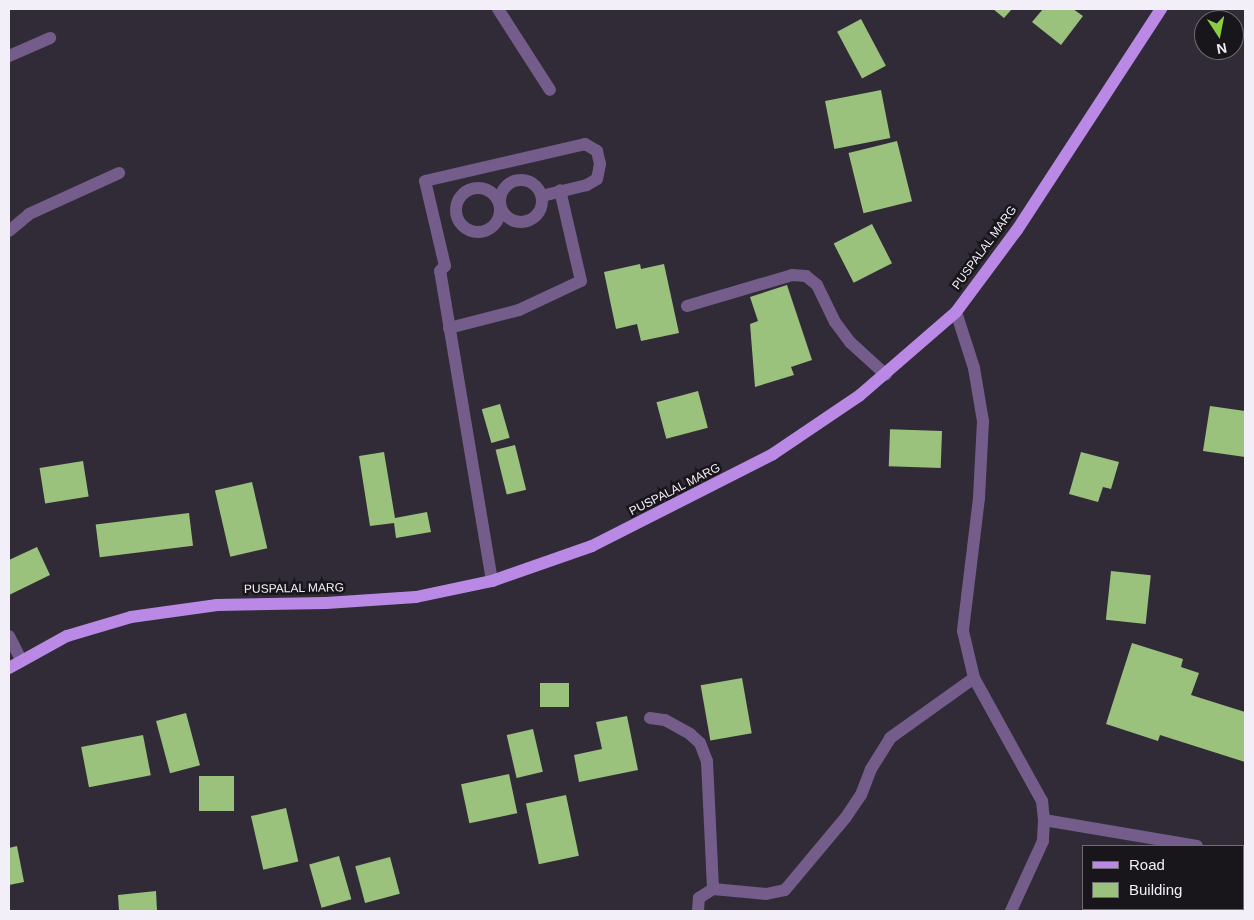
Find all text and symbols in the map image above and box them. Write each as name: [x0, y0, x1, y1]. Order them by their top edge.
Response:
north arrow: [1194, 10, 1244, 60]
text: N: [1215, 40, 1228, 58]
street label: PUSPALAL MARG: [950, 203, 1020, 293]
street label: PUSPALAL MARG: [627, 461, 723, 519]
street label: PUSPALAL MARG: [244, 581, 344, 597]
legend: [1082, 845, 1244, 910]
text: Road: [1129, 856, 1165, 873]
text: Building: [1129, 881, 1182, 898]

